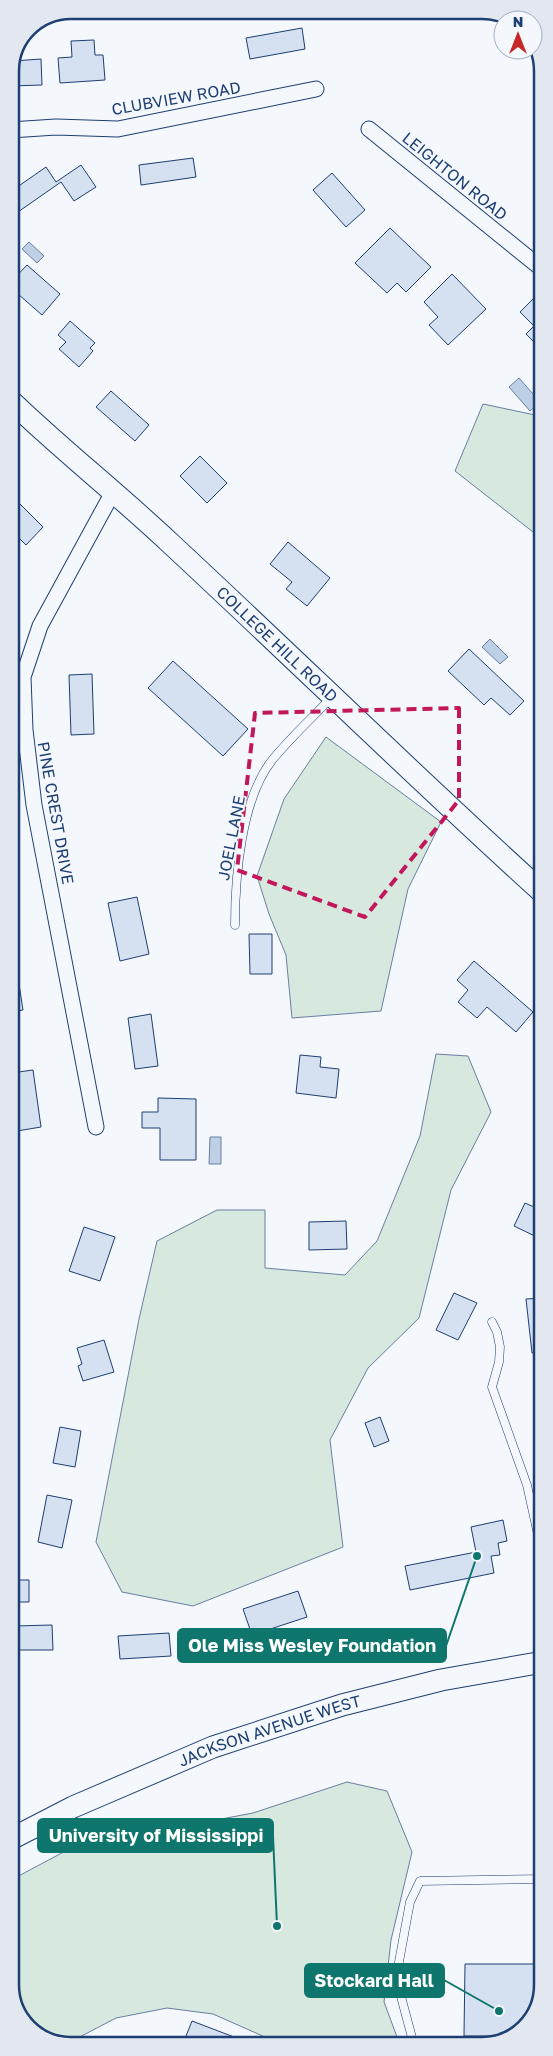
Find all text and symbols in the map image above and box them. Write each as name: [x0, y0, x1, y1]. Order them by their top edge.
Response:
north arrow: [493, 10, 543, 60]
text: N: [513, 13, 523, 30]
street label: CLUBVIEW ROAD: [110, 77, 242, 119]
street label: LEIGHTON ROAD: [398, 128, 512, 224]
street label: COLLEGE HILL ROAD: [213, 582, 342, 706]
street label: PINE CREST DRIVE: [34, 740, 78, 886]
street label: JOEL LANE: [213, 794, 249, 882]
callout: Ole Miss Wesley Foundation: [178, 1629, 446, 1662]
text: Ole Miss Wesley Foundation: [188, 1634, 436, 1656]
street label: JACKSON AVENUE WEST: [175, 1691, 363, 1771]
callout: University of Mississippi: [38, 1819, 273, 1852]
text: University of Mississippi: [49, 1824, 263, 1846]
callout: Stockard Hall: [305, 1964, 444, 1997]
text: Stockard Hall: [314, 1969, 434, 1991]

